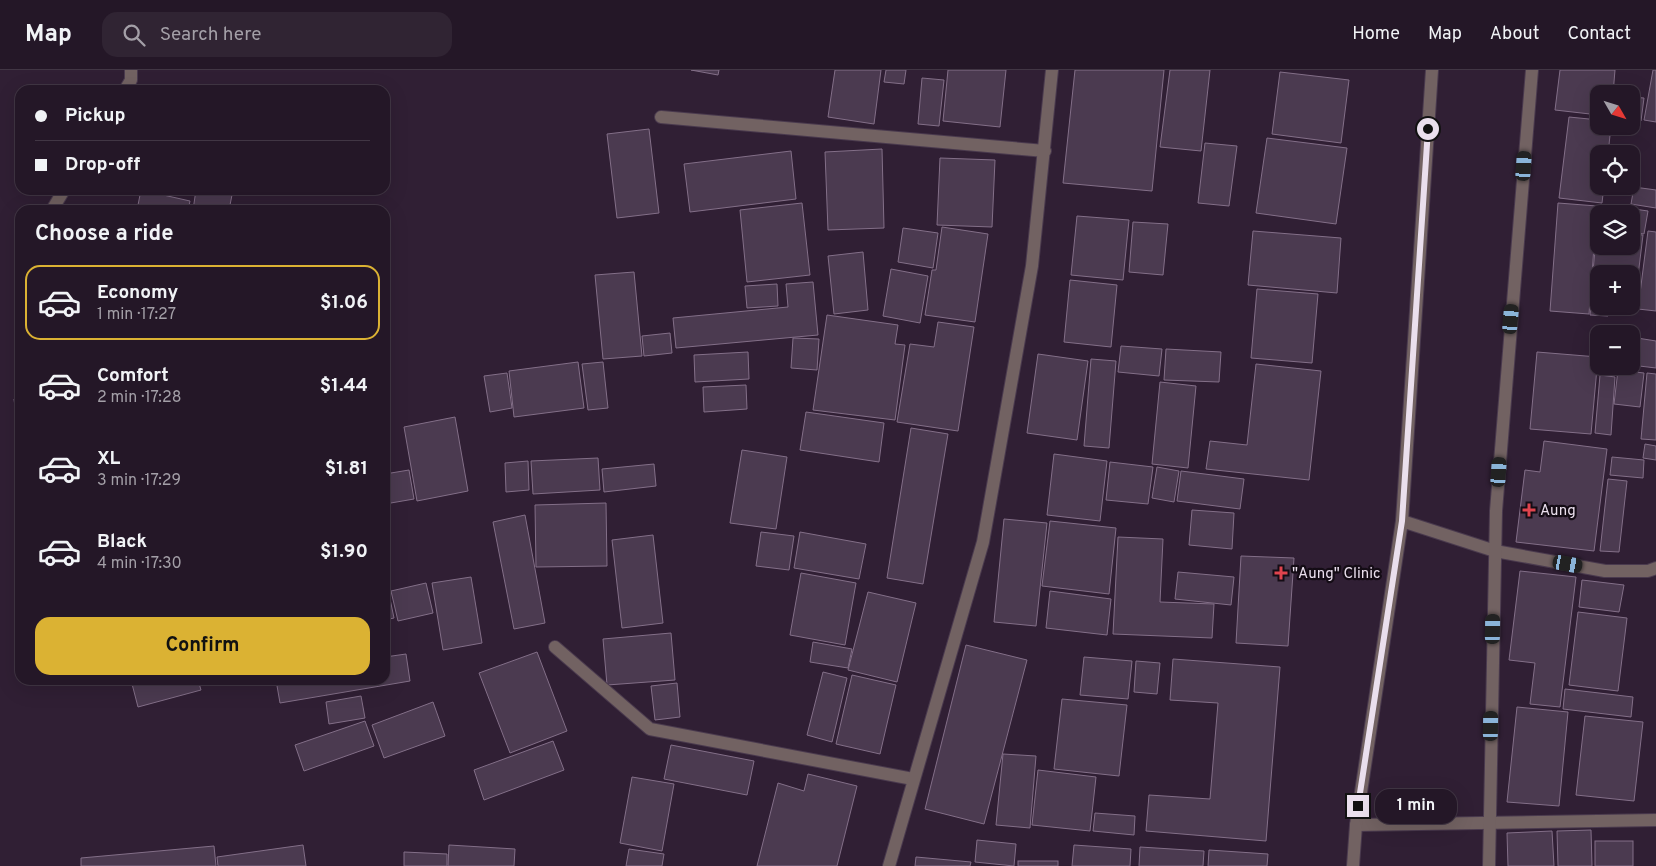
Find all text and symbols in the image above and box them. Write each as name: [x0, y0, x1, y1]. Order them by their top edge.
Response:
search box: [102, 12, 452, 57]
text: Map: [25, 20, 72, 50]
icon: search: [120, 21, 148, 49]
text: Search here: [160, 23, 261, 47]
text: Home: [1352, 23, 1400, 46]
text: Map: [1428, 23, 1462, 46]
text: About: [1490, 23, 1539, 46]
text: Contact: [1567, 23, 1631, 46]
north arrow: [1590, 85, 1640, 135]
map controls: [1590, 85, 1640, 375]
text: Pickup: [65, 104, 125, 128]
route start: [1417, 118, 1439, 140]
button: locate: [1590, 145, 1640, 195]
car: [1515, 151, 1532, 181]
text: Drop-off: [65, 153, 140, 177]
button: layers: [1590, 205, 1640, 255]
text: Choose a ride: [35, 221, 173, 248]
button: +: [1590, 265, 1640, 315]
icon: car: [37, 280, 82, 325]
text: Economy: [97, 281, 178, 305]
text: $1.06: [320, 291, 368, 315]
car: [1502, 303, 1519, 335]
text: 1 min · 17:27: [97, 305, 176, 325]
button: −: [1590, 325, 1640, 375]
icon: car: [37, 363, 82, 408]
text: Comfort: [97, 364, 169, 388]
text: $1.44: [320, 374, 368, 398]
text: 2 min · 17:28: [97, 388, 181, 408]
icon: car: [37, 446, 82, 491]
text: XL: [97, 447, 120, 471]
text: $1.81: [325, 457, 368, 481]
car: [1490, 457, 1507, 487]
text: 3 min · 17:29: [97, 471, 181, 491]
place label: Aung: [1540, 502, 1576, 521]
marker: Aung: [1522, 503, 1536, 517]
icon: car: [37, 529, 82, 574]
text: Black: [97, 530, 147, 554]
text: $1.90: [320, 540, 368, 564]
text: 4 min · 17:30: [97, 554, 182, 574]
car: [1551, 554, 1584, 574]
place label: "Aung" Clinic: [1292, 565, 1381, 584]
marker: "Aung" Clinic: [1274, 566, 1288, 580]
car: [1485, 614, 1500, 644]
button: Confirm: [35, 617, 370, 675]
car: [1483, 711, 1498, 741]
callout: 1 min: [1376, 788, 1458, 824]
route end: [1347, 795, 1369, 817]
text: 1 min: [1397, 796, 1435, 816]

